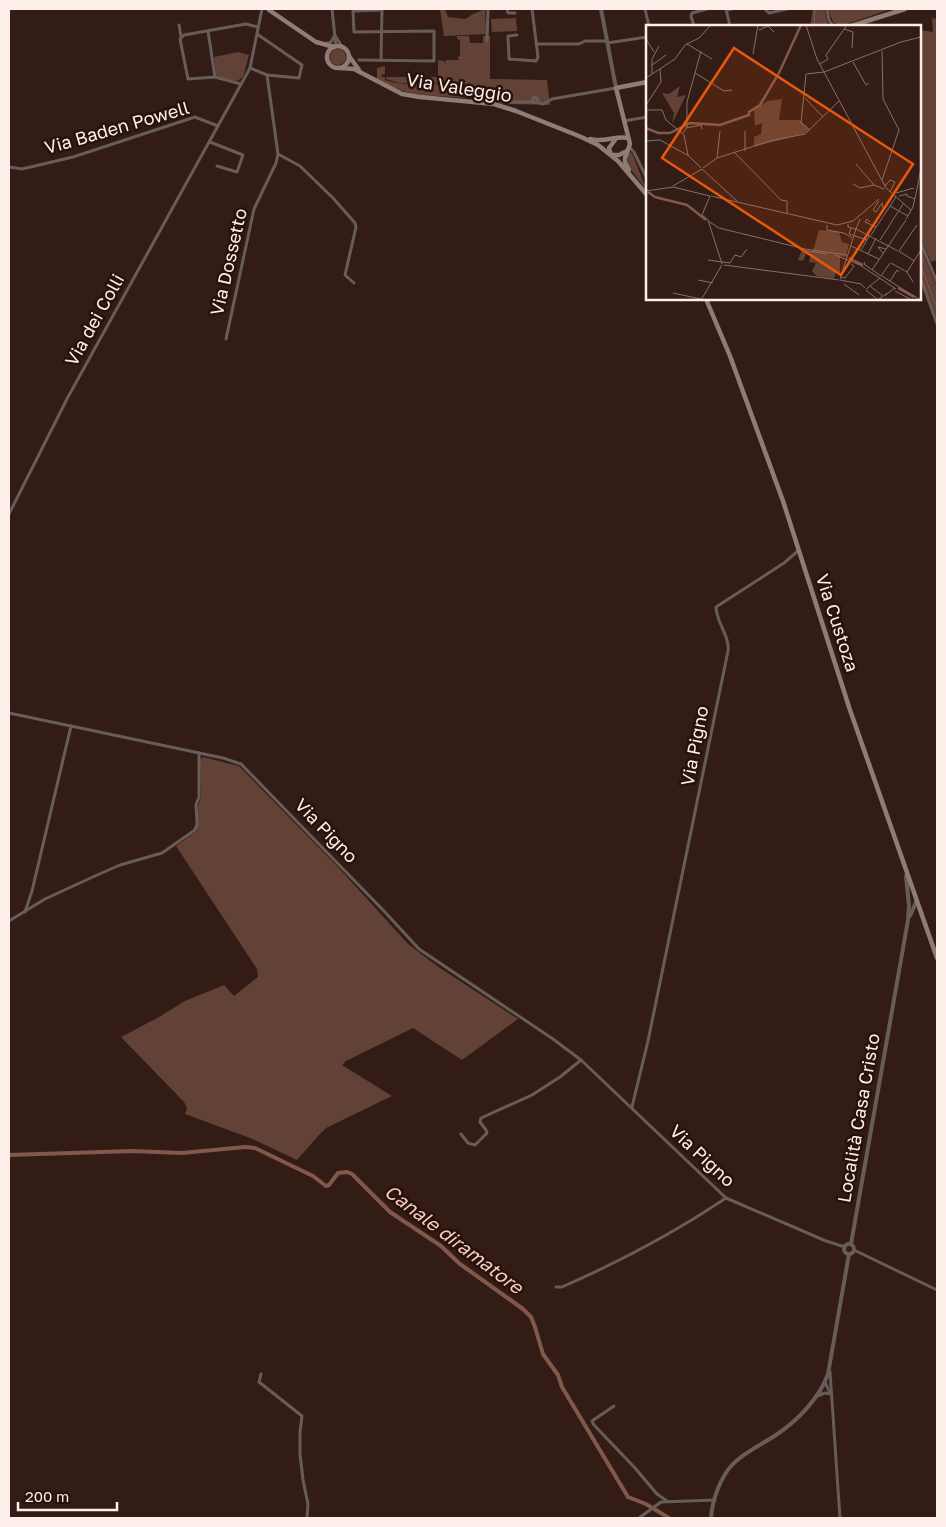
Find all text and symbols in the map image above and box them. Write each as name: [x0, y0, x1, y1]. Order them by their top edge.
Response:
inset map: [646, 25, 921, 300]
street label: Via Valeggio: [405, 68, 513, 106]
street label: Via Baden Powell: [42, 96, 192, 158]
street label: Via Dossetto: [205, 206, 251, 318]
street label: Via dei Colli: [60, 270, 128, 369]
street label: Via Custoza: [812, 571, 864, 674]
street label: Via Pigno: [675, 704, 713, 788]
street label: Via Pigno: [291, 793, 363, 867]
street label: Località Casa Cristo: [832, 1031, 884, 1204]
street label: Via Pigno: [666, 1120, 740, 1191]
water label: Canale diramatore: [381, 1179, 530, 1299]
scale bar: [18, 1480, 116, 1512]
text: 200 m: [25, 1487, 69, 1505]

